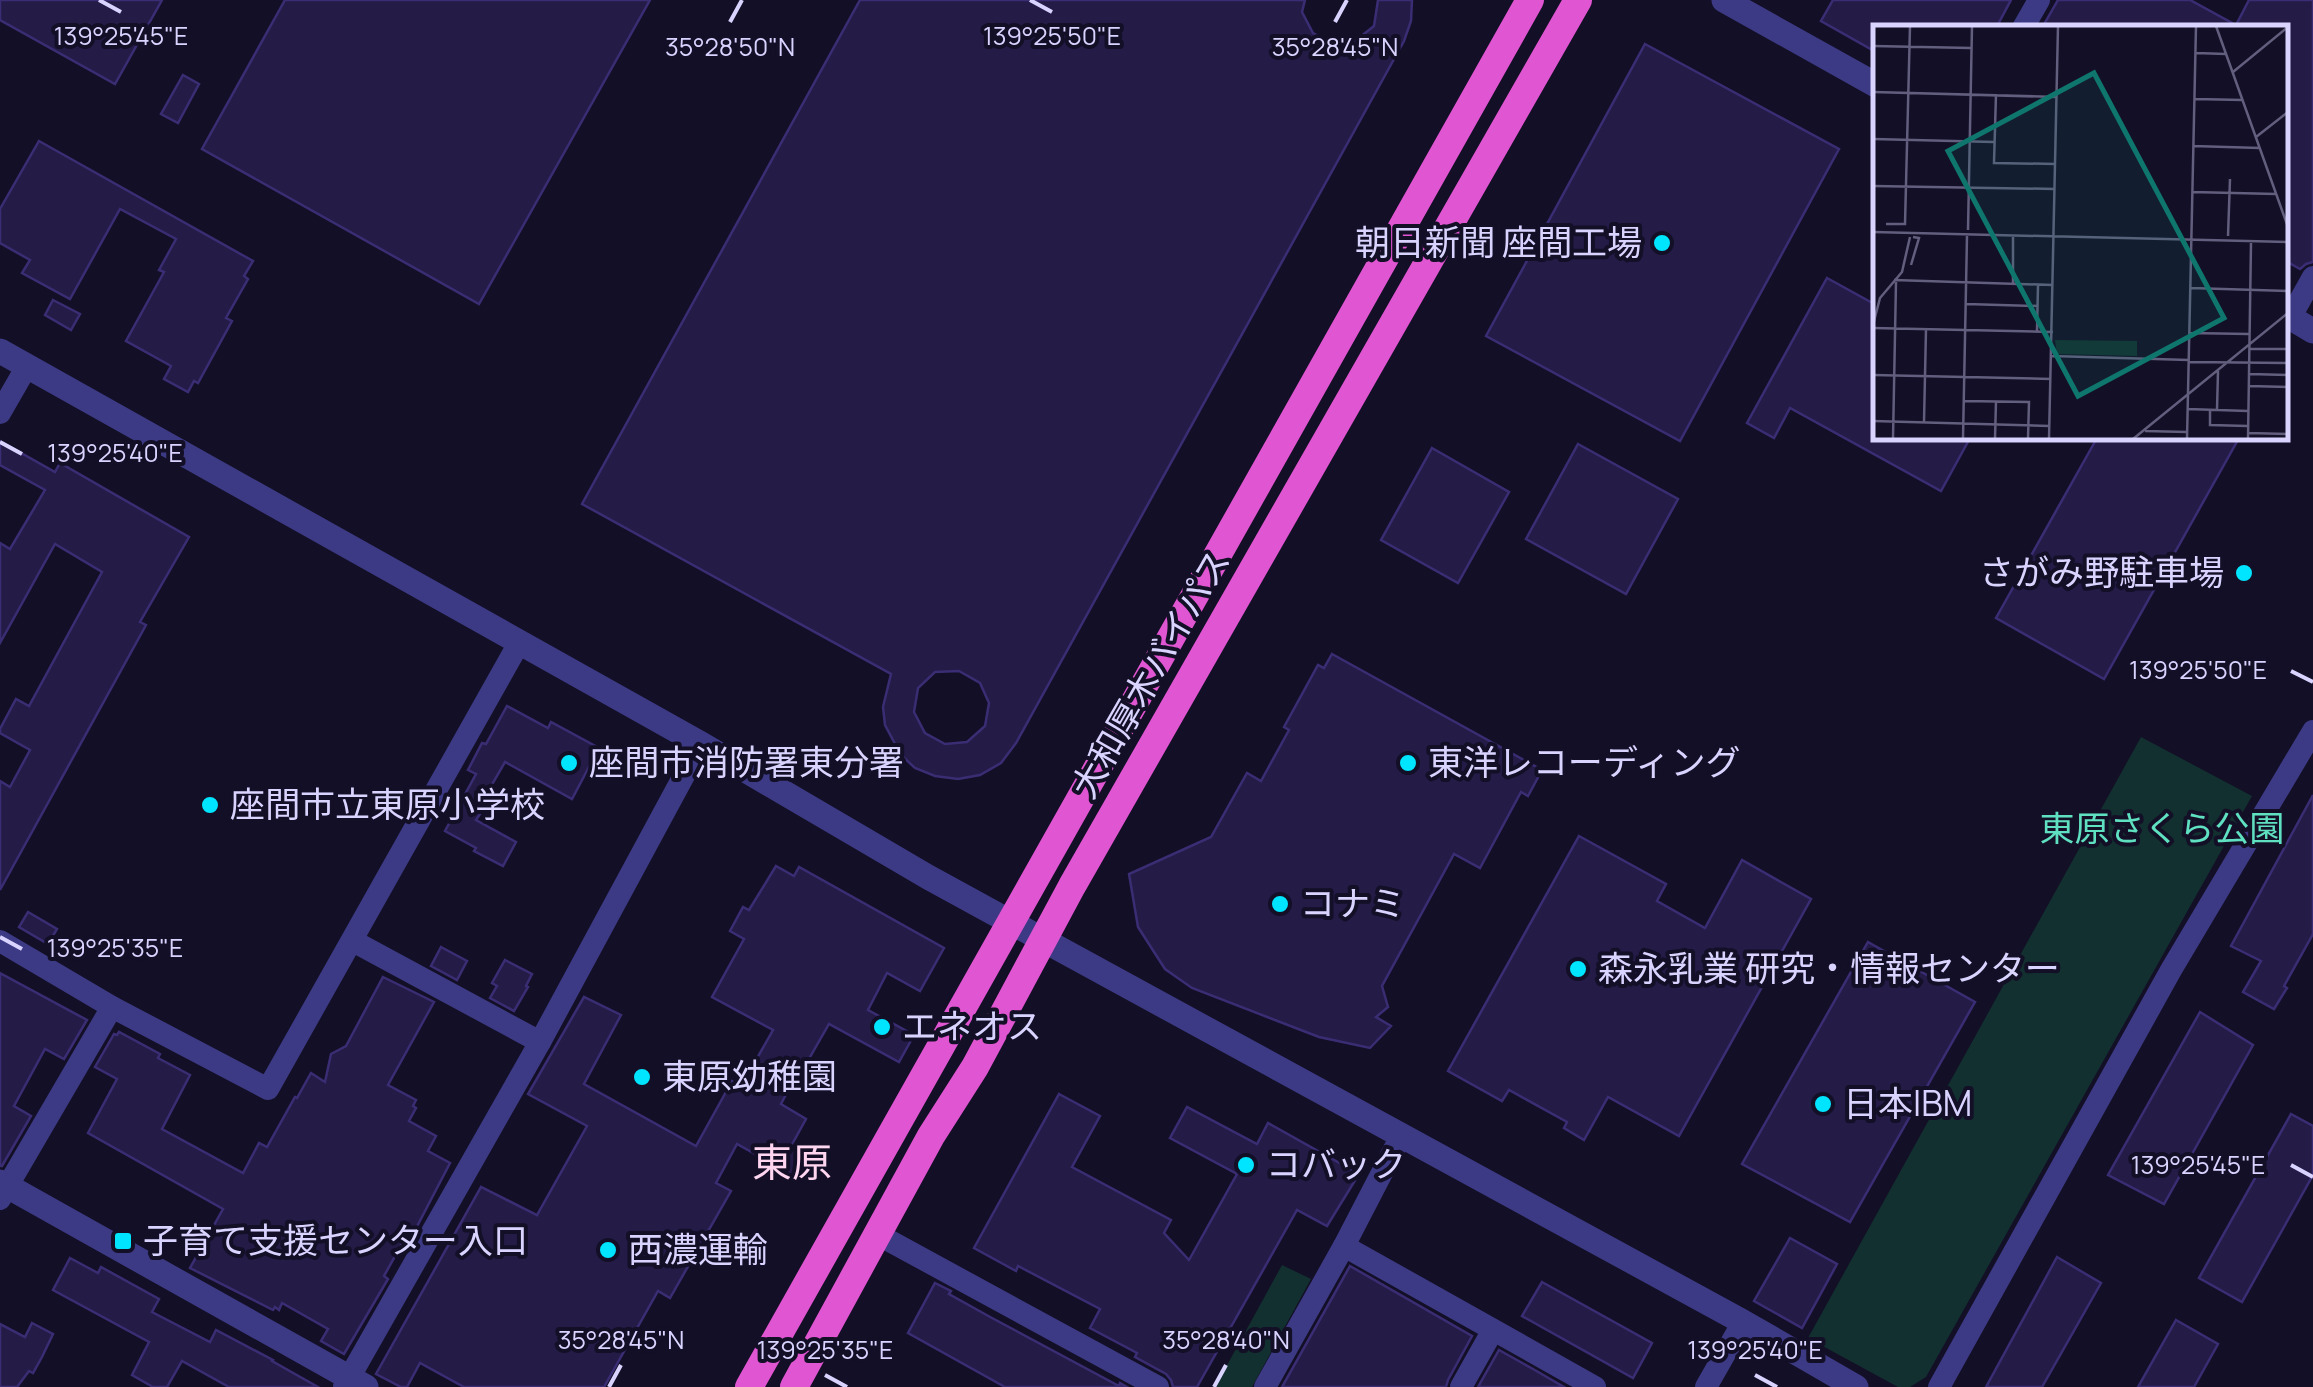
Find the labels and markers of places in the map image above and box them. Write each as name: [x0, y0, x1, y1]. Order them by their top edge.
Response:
place label: 朝日新聞 座間工場: [1355, 218, 1642, 266]
marker: 朝日新聞 座間工場: [1651, 232, 1673, 254]
place label: さがみ野駐車場: [1979, 548, 2224, 596]
marker: さがみ野駐車場: [2233, 562, 2255, 584]
place label: 座間市消防署東分署: [589, 738, 904, 786]
place label: 東洋レコーディング: [1428, 738, 1741, 786]
marker: 座間市消防署東分署: [558, 752, 580, 774]
marker: 東洋レコーディング: [1397, 752, 1419, 774]
place label: 座間市立東原小学校: [230, 780, 545, 828]
marker: 座間市立東原小学校: [199, 794, 221, 816]
place label: コナミ: [1300, 879, 1405, 927]
marker: コナミ: [1269, 893, 1291, 915]
place label: 森永乳業 研究・情報センター: [1598, 944, 2060, 992]
marker: 森永乳業 研究・情報センター: [1567, 958, 1589, 980]
place label: エネオス: [902, 1002, 1042, 1050]
marker: エネオス: [871, 1016, 893, 1038]
place label: 東原幼稚園: [662, 1052, 837, 1100]
marker: 東原幼稚園: [631, 1066, 653, 1088]
place label: 日本IBM: [1843, 1079, 1972, 1127]
marker: 日本IBM: [1812, 1093, 1834, 1115]
place label: コバック: [1266, 1140, 1406, 1188]
marker: コバック: [1235, 1154, 1257, 1176]
place label: 子育て支援センター入口: [143, 1216, 528, 1264]
place label: 西濃運輸: [628, 1225, 768, 1273]
marker: 子育て支援センター入口: [112, 1230, 134, 1252]
marker: 西濃運輸: [597, 1239, 619, 1261]

